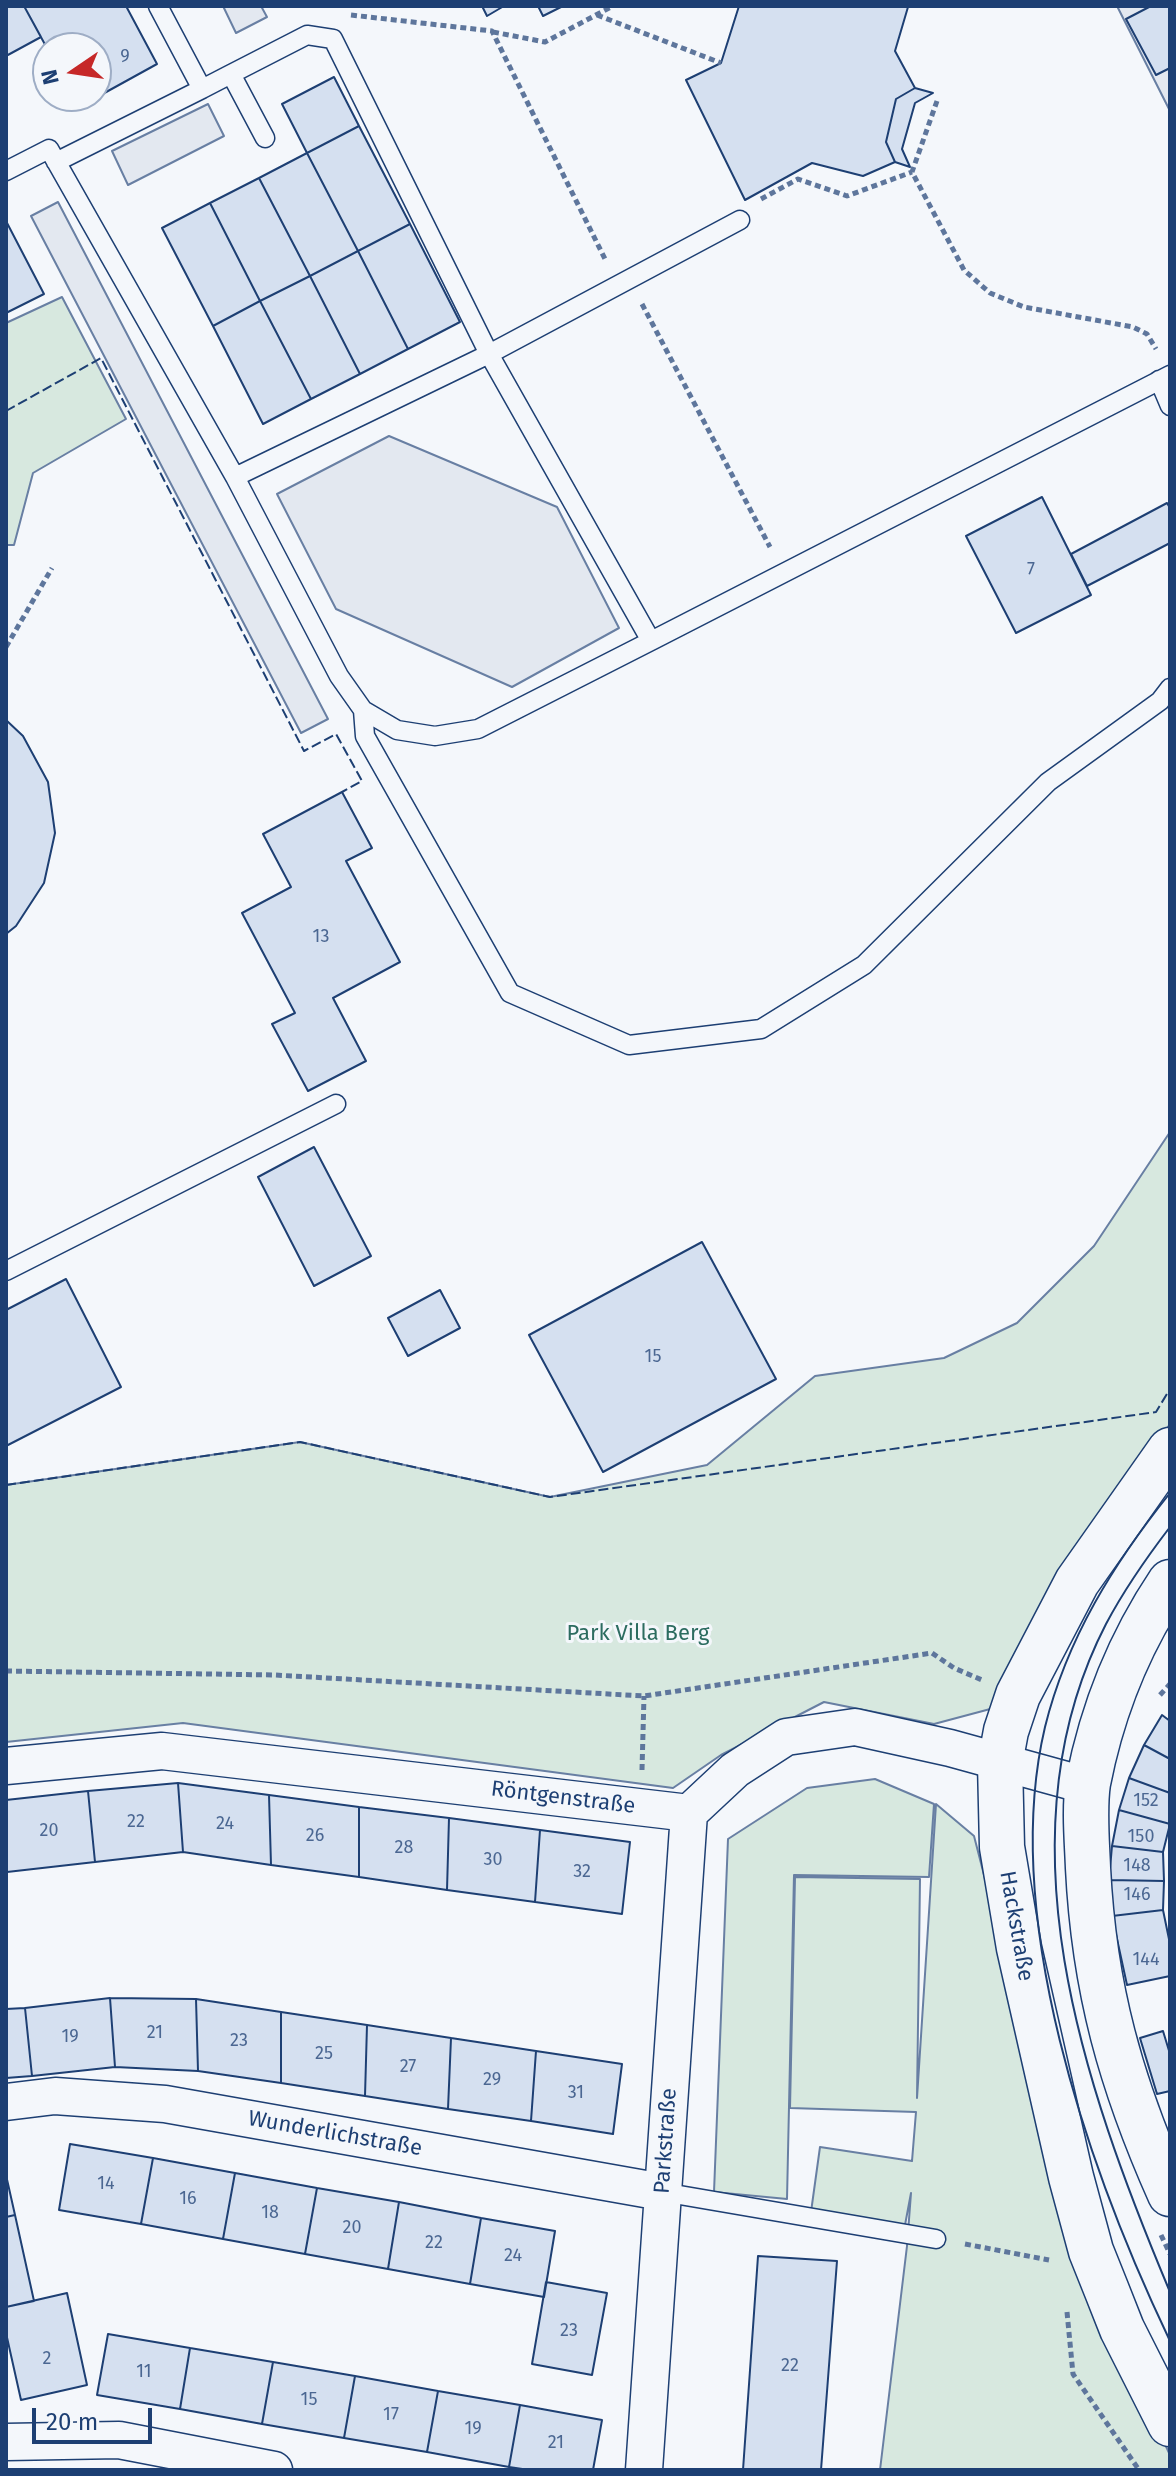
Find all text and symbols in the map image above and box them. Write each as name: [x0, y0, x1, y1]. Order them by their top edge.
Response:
north arrow: [32, 32, 112, 112]
house number: 9: [120, 46, 130, 68]
text: N: [35, 67, 65, 87]
house number: 7: [1027, 559, 1035, 581]
house number: 13: [313, 926, 329, 948]
house number: 15: [645, 1346, 661, 1368]
park label: Park Villa Berg: [566, 1621, 710, 1647]
street label: Röntgenstraße: [489, 1776, 637, 1820]
house number: 152: [1133, 1790, 1159, 1812]
house number: 22: [127, 1811, 145, 1833]
house number: 24: [216, 1813, 234, 1835]
house number: 20: [40, 1820, 58, 1842]
house number: 26: [306, 1825, 324, 1847]
house number: 150: [1128, 1826, 1154, 1848]
house number: 28: [395, 1837, 413, 1859]
house number: 30: [483, 1849, 503, 1871]
house number: 148: [1123, 1855, 1151, 1877]
house number: 32: [573, 1861, 591, 1883]
street label: Hackstraße: [993, 1869, 1039, 1983]
house number: 146: [1124, 1884, 1150, 1906]
house number: 144: [1133, 1949, 1159, 1971]
house number: 21: [147, 2022, 163, 2044]
house number: 19: [61, 2026, 79, 2048]
house number: 23: [230, 2030, 248, 2052]
house number: 25: [315, 2043, 333, 2065]
house number: 27: [400, 2056, 416, 2078]
house number: 29: [483, 2069, 501, 2091]
house number: 31: [568, 2082, 584, 2104]
street label: Parkstraße: [649, 2087, 683, 2195]
street label: Wunderlichstraße: [246, 2106, 424, 2162]
house number: 14: [97, 2173, 115, 2195]
house number: 16: [179, 2188, 197, 2210]
house number: 18: [261, 2202, 279, 2224]
house number: 20: [343, 2217, 361, 2239]
house number: 22: [425, 2232, 443, 2254]
house number: 24: [504, 2245, 522, 2267]
house number: 23: [560, 2320, 578, 2342]
house number: 2: [43, 2348, 51, 2370]
house number: 22: [781, 2355, 799, 2377]
house number: 11: [136, 2361, 152, 2383]
house number: 15: [301, 2389, 317, 2411]
scale bar: [36, 2392, 156, 2442]
house number: 17: [383, 2404, 399, 2426]
text: 20 m: [46, 2408, 98, 2436]
house number: 19: [464, 2418, 482, 2440]
house number: 21: [548, 2432, 564, 2454]

